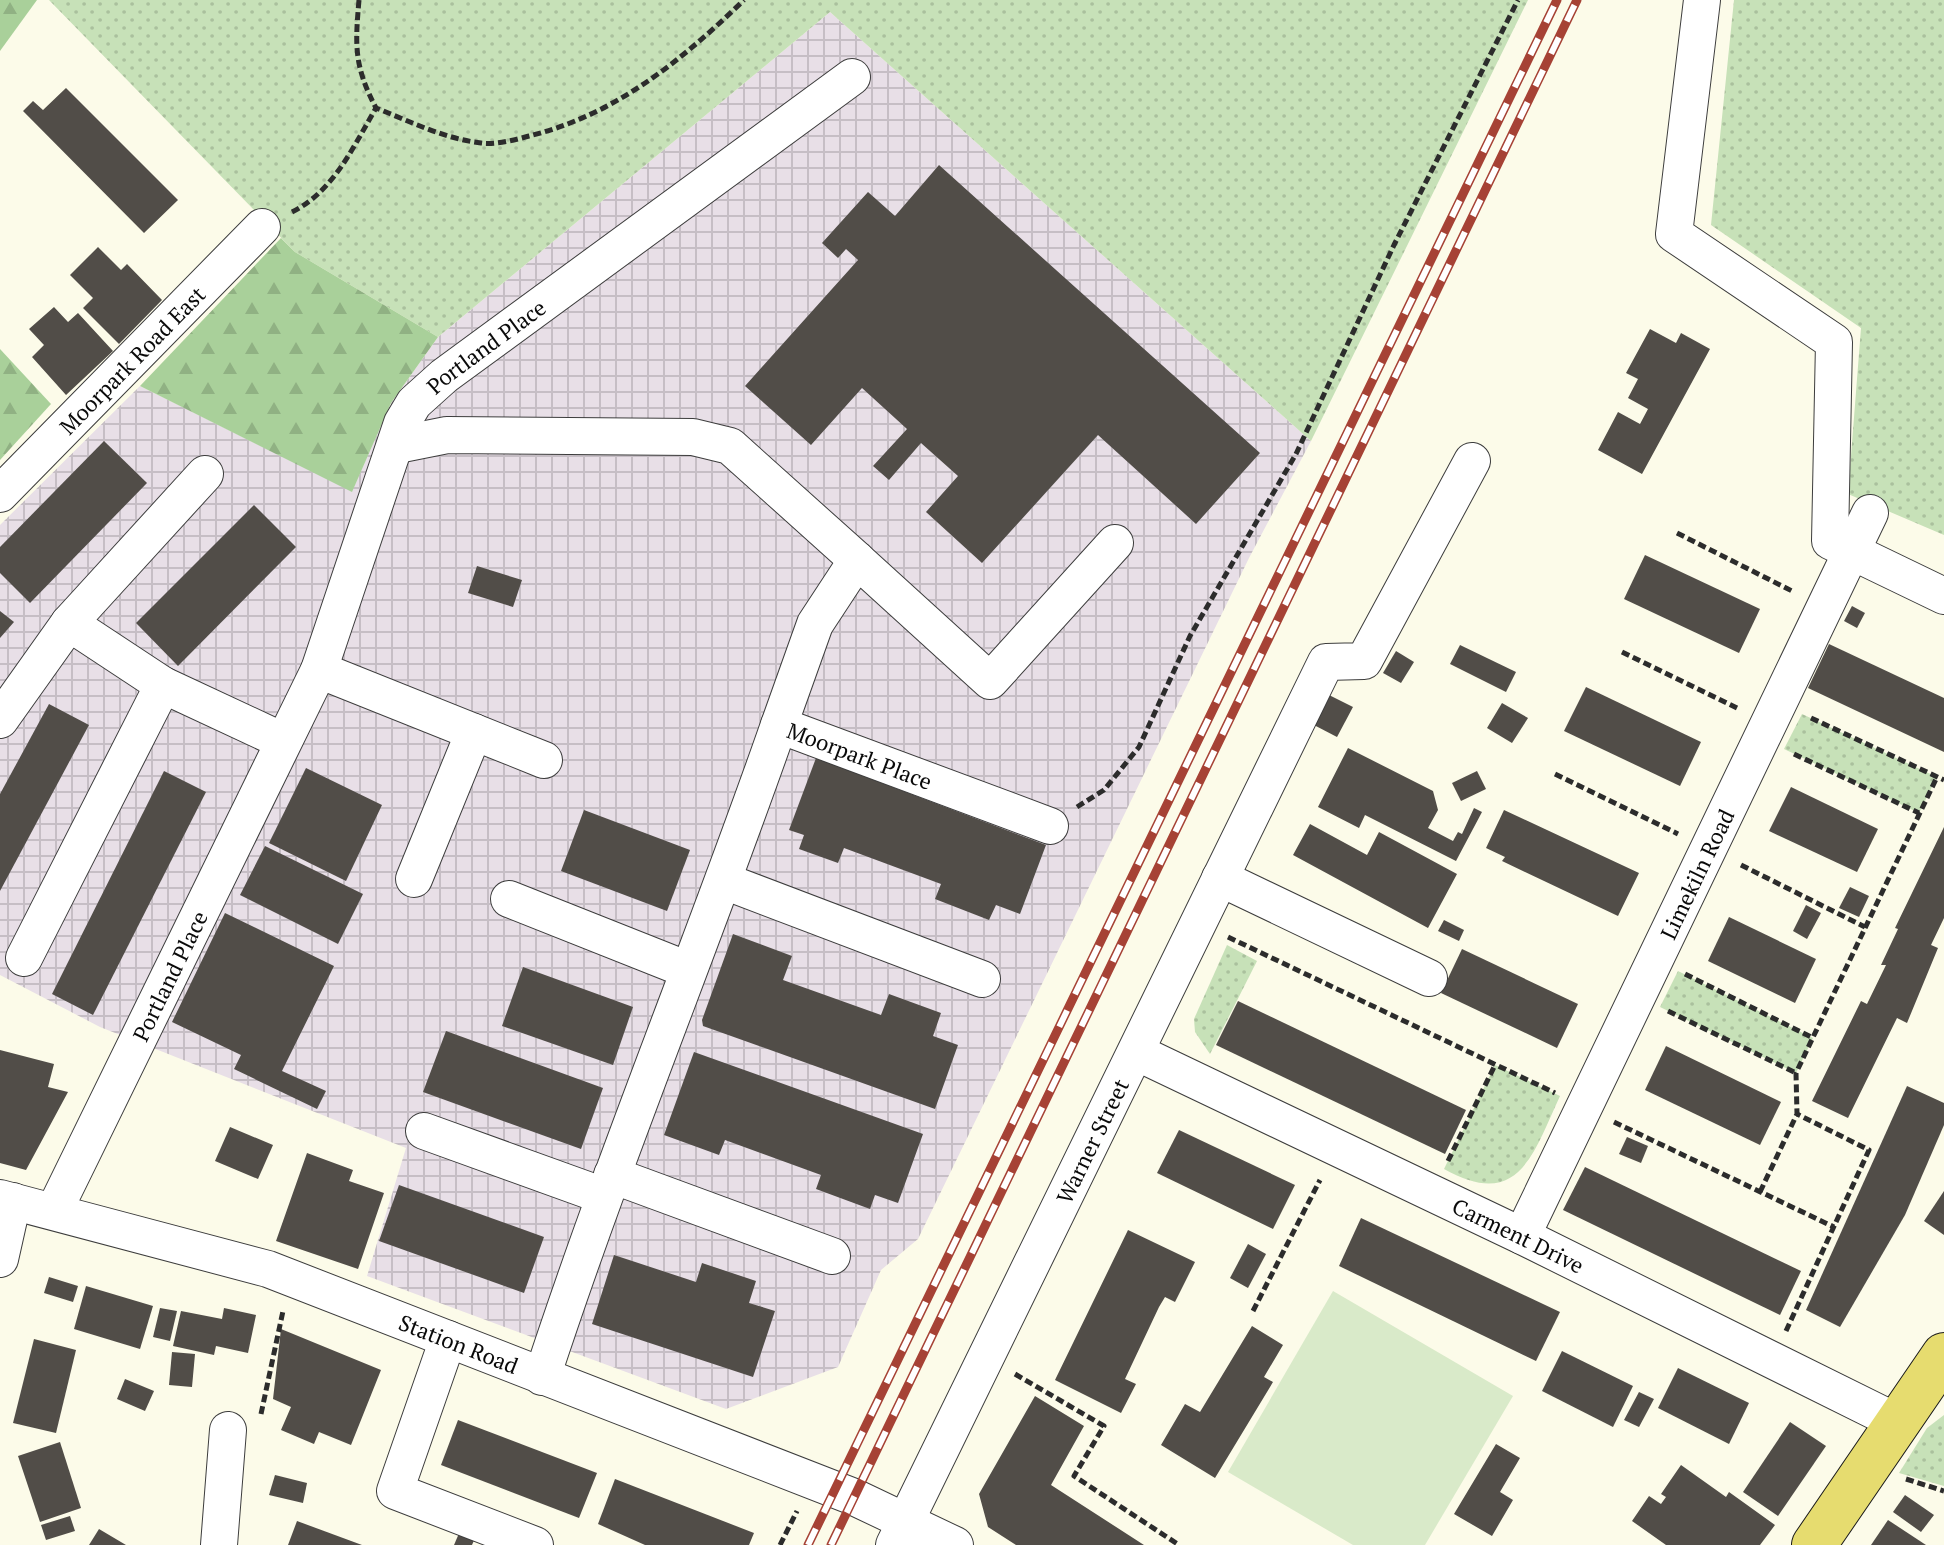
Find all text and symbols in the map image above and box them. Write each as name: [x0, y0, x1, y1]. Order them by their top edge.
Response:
street label: Moorpark Road East: [52, 279, 211, 440]
street label: Portland Place: [420, 292, 551, 400]
street label: Moorpark Place: [783, 715, 936, 795]
street label: Limekiln Road: [1653, 804, 1740, 944]
street label: Portland Place: [125, 906, 213, 1046]
street label: Warner Street: [1049, 1074, 1135, 1208]
street label: Carment Drive: [1448, 1191, 1589, 1279]
street label: Station Road: [395, 1307, 523, 1380]

